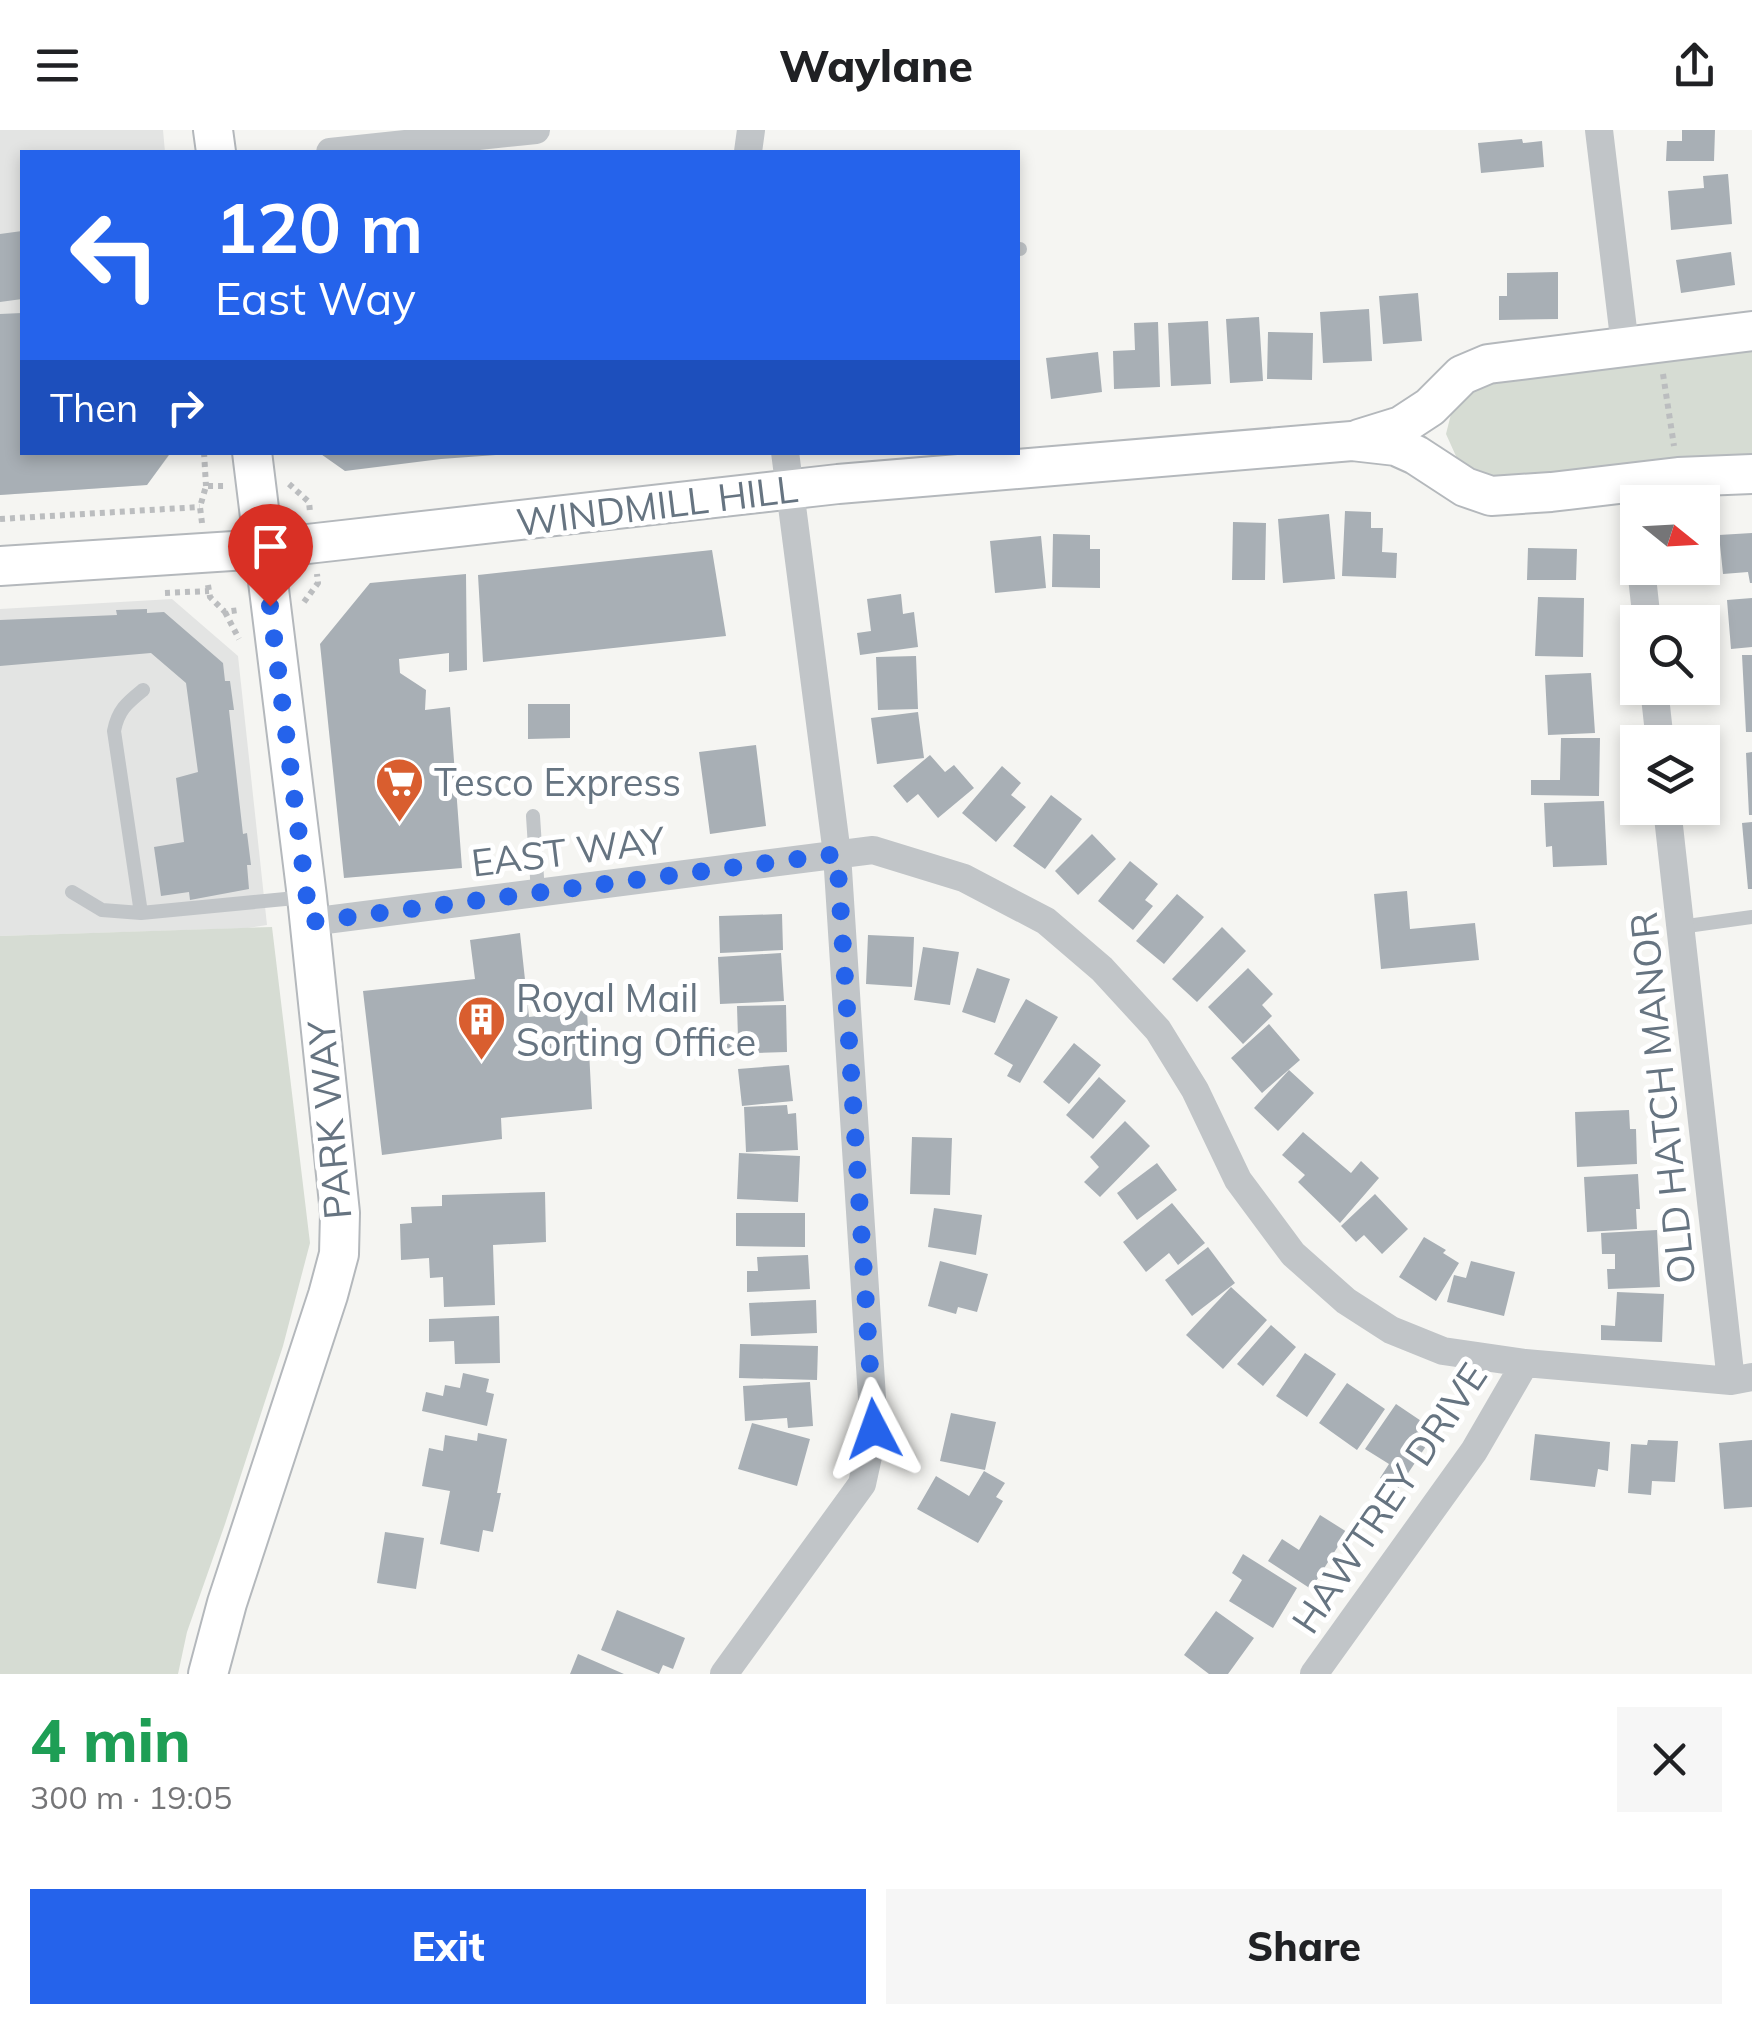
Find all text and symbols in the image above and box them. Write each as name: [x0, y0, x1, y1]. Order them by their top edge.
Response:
text: Waylane: [779, 37, 973, 93]
icon: menu: [30, 38, 85, 93]
icon: share: [1667, 38, 1722, 93]
text: 120 m: [215, 183, 423, 271]
icon: left: [50, 190, 180, 320]
text: East Way: [215, 270, 416, 326]
icon: right: [158, 380, 213, 435]
text: Then: [50, 384, 138, 432]
street label: WINDMILL HILL: [514, 464, 801, 546]
north arrow: [1620, 485, 1720, 585]
map controls: [1620, 485, 1720, 825]
pin: [228, 504, 313, 607]
icon: arrive: [243, 519, 298, 574]
button: search: [1620, 605, 1720, 705]
button: layers: [1620, 725, 1720, 825]
supermarket icon: Tesco Express: [373, 756, 425, 824]
place label: Tesco Express: [434, 758, 681, 806]
street label: EAST WAY: [469, 815, 668, 887]
street label: OLD HATCH MANOR: [1619, 910, 1705, 1286]
place label: Royal Mail Sorting Office: [516, 974, 756, 1066]
building icon: Royal Mail Sorting Office: [455, 994, 507, 1062]
street label: PARK WAY: [296, 1018, 362, 1221]
street label: HAWTREY DRIVE: [1281, 1354, 1497, 1642]
position arrow: [822, 1377, 926, 1481]
text: 4 min: [30, 1702, 191, 1777]
button: close: [1617, 1707, 1722, 1812]
text: 300 m · 19:05: [30, 1777, 232, 1817]
button: Exit: [30, 1889, 866, 2004]
button: Share: [886, 1889, 1722, 2004]

